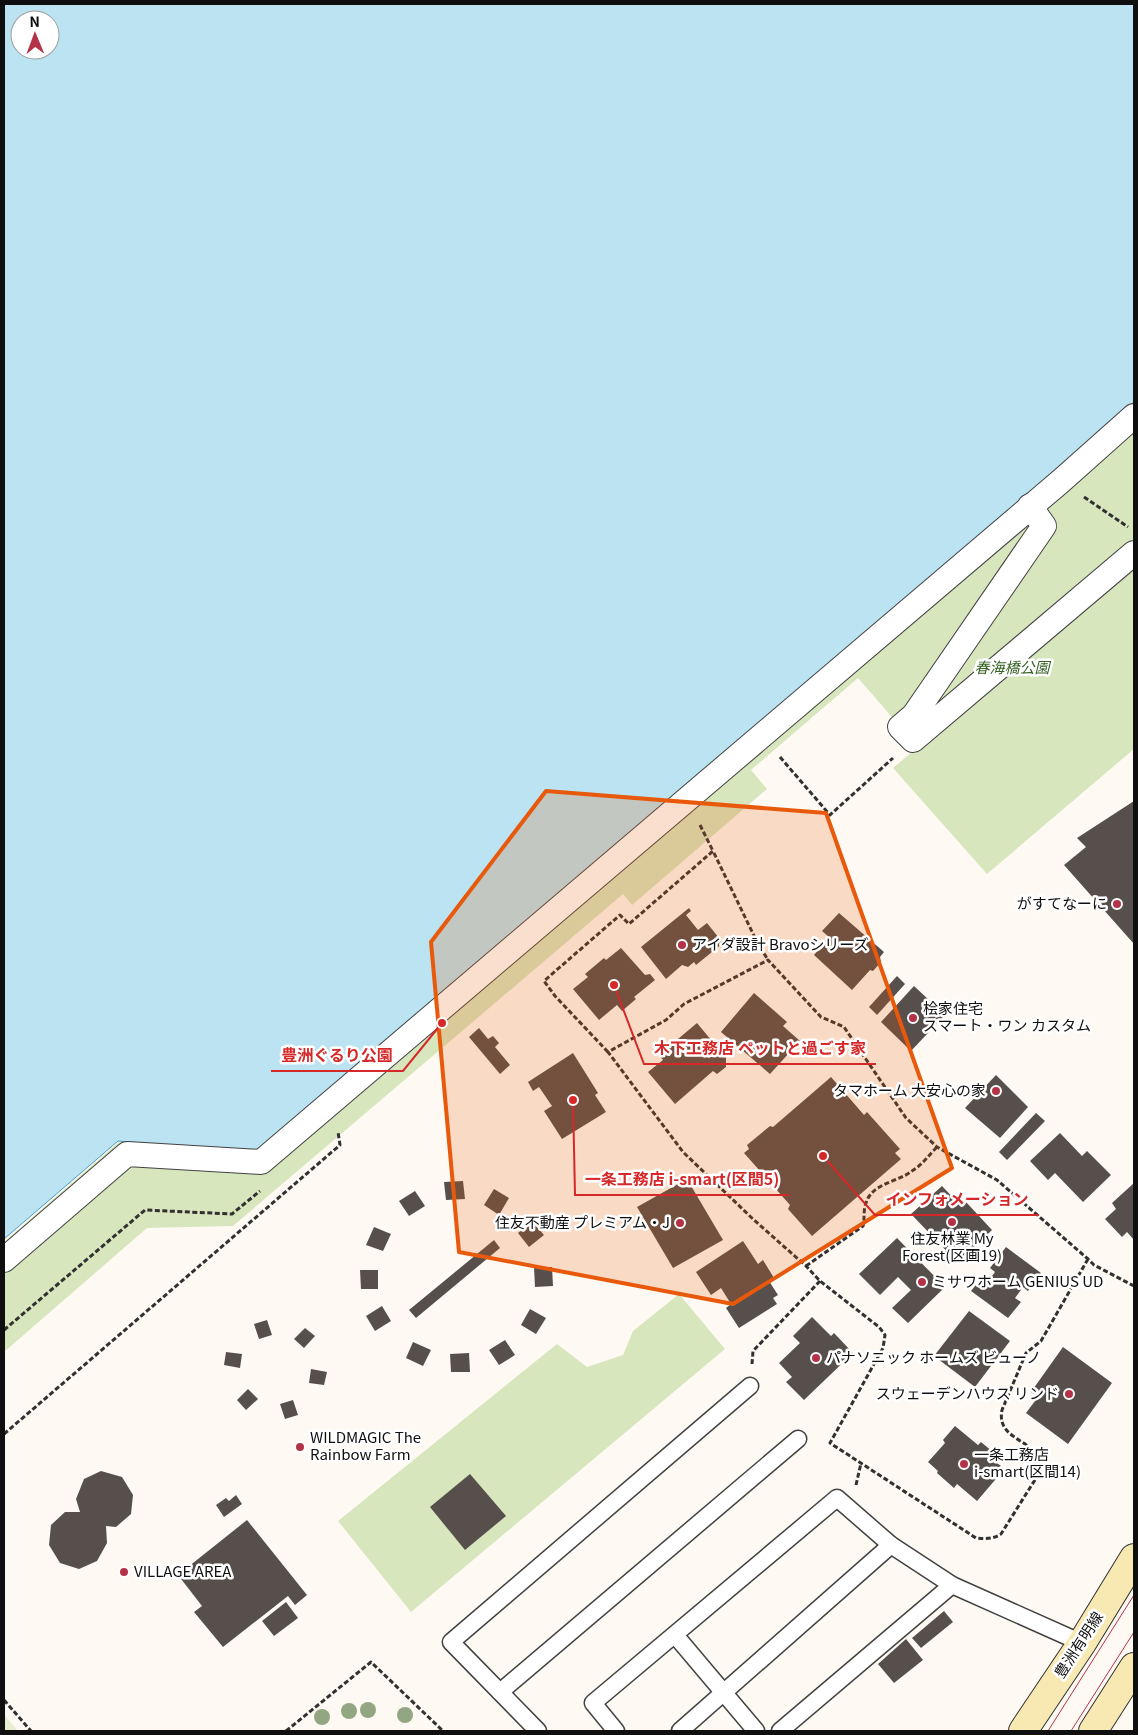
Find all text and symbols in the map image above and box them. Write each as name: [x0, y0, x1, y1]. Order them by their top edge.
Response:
north arrow: [10, 10, 60, 60]
text: N: [29, 11, 40, 31]
park label: 春海橋公園: [974, 656, 1051, 677]
place label: がすてなーに: [1017, 892, 1107, 913]
marker: がすてなーに: [1111, 898, 1123, 910]
place label: アイダ設計 Bravoシリーズ: [692, 933, 869, 954]
marker: アイダ設計 Bravoシリーズ: [676, 939, 688, 951]
place label: 桧家住宅 スマート・ワン カスタム: [923, 997, 1091, 1035]
marker: 桧家住宅 スマート・ワン カスタム: [907, 1012, 919, 1024]
callout: 木下工務店 ペットと過ごす家: [644, 1033, 876, 1064]
text: 木下工務店 ペットと過ごす家: [654, 1035, 866, 1059]
callout: 豊洲ぐるり公園: [271, 1040, 403, 1071]
text: 豊洲ぐるり公園: [281, 1042, 393, 1066]
place label: タマホーム 大安心の家: [833, 1079, 986, 1100]
marker: タマホーム 大安心の家: [990, 1085, 1002, 1097]
callout: 一条工務店 i-smart(区間5): [575, 1164, 789, 1195]
text: 一条工務店 i-smart(区間5): [585, 1166, 779, 1190]
callout: インフォメーション: [875, 1184, 1039, 1215]
text: インフォメーション: [885, 1186, 1029, 1210]
place label: 住友不動産 プレミアム・J: [495, 1211, 670, 1232]
marker: 住友林業 My Forest(区画19): [946, 1216, 958, 1228]
marker: 住友不動産 プレミアム・J: [674, 1217, 686, 1229]
place label: 住友林業 My Forest(区画19): [902, 1227, 1002, 1265]
place label: ミサワホーム GENIUS UD: [932, 1270, 1103, 1291]
marker: ミサワホーム GENIUS UD: [916, 1276, 928, 1288]
place label: パナソニック ホームズ ビューノ: [826, 1346, 1041, 1367]
marker: パナソニック ホームズ ビューノ: [810, 1352, 822, 1364]
place label: スウェーデンハウス リンド: [876, 1382, 1059, 1403]
marker: スウェーデンハウス リンド: [1063, 1388, 1075, 1400]
place label: WILDMAGIC The Rainbow Farm: [310, 1426, 421, 1464]
marker: WILDMAGIC The Rainbow Farm: [294, 1441, 306, 1453]
place label: 一条工務店 i-smart(区間14): [974, 1443, 1081, 1481]
marker: 一条工務店 i-smart(区間14): [958, 1458, 970, 1470]
place label: VILLAGE AREA: [134, 1560, 232, 1581]
marker: VILLAGE AREA: [118, 1566, 130, 1578]
street label: 豊洲有明線: [1049, 1607, 1107, 1681]

